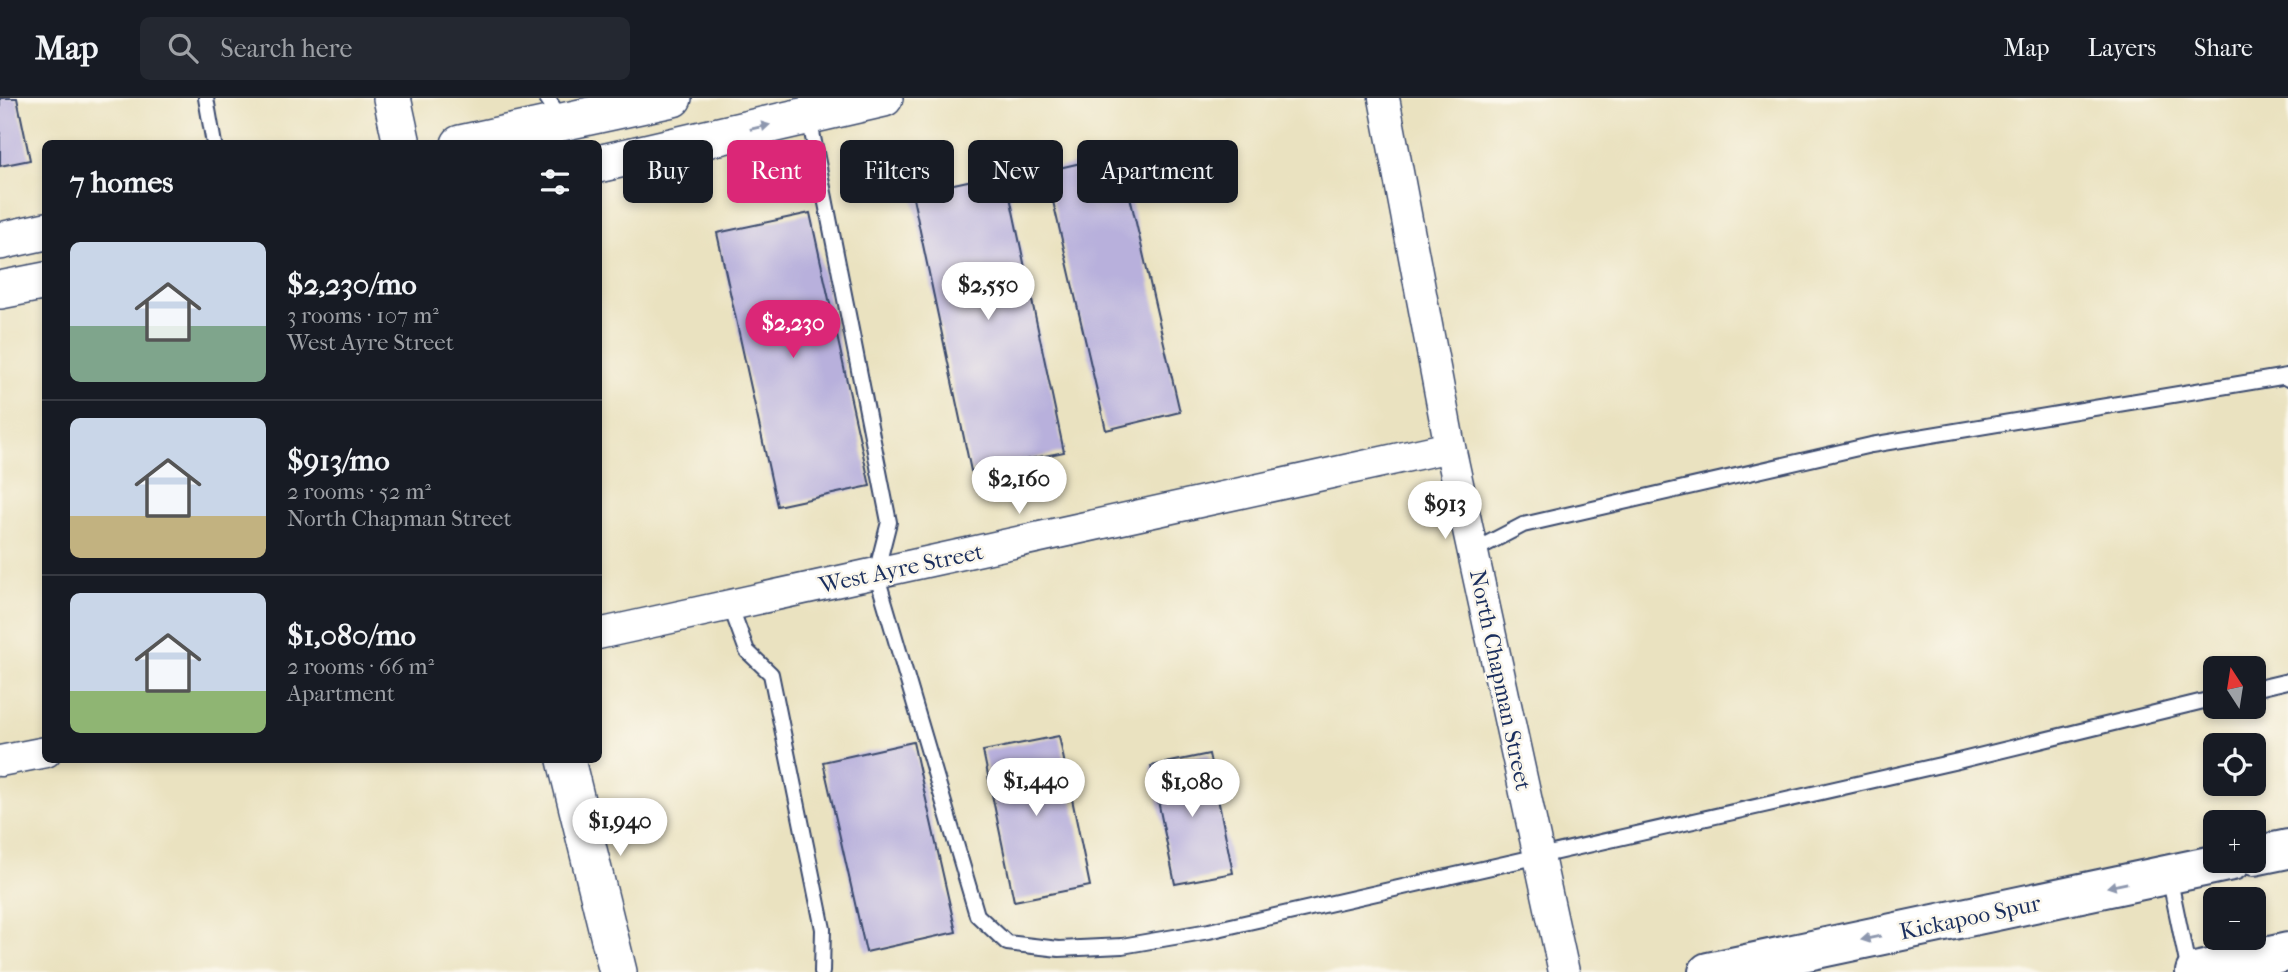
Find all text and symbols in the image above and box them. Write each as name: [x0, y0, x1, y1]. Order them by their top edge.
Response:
search box: [140, 17, 630, 80]
text: Map: [35, 29, 98, 68]
icon: search: [164, 29, 202, 67]
text: Search here: [220, 33, 352, 64]
text: Map: [2004, 34, 2050, 62]
text: Layers: [2088, 34, 2156, 62]
text: Share: [2194, 34, 2253, 62]
one-way arrow: [749, 121, 771, 132]
chip: Buy: [623, 140, 713, 203]
chip: Rent: [727, 140, 826, 203]
chip: Filters: [840, 140, 954, 203]
chip: New: [968, 140, 1063, 203]
chip: Apartment: [1077, 140, 1238, 203]
icon: filters: [536, 163, 574, 201]
text: 7 homes: [70, 165, 173, 200]
pin: $2,550: [931, 262, 1045, 322]
text: $2,230/mo: [287, 267, 417, 302]
icon: home: [126, 270, 210, 354]
text: $2,550: [958, 271, 1018, 298]
pin: $2,230: [736, 300, 850, 360]
text: 3 rooms · 107 m²: [287, 302, 439, 329]
text: $2,230: [761, 309, 825, 336]
text: West Ayre Street: [287, 329, 454, 356]
text: $913/mo: [287, 443, 390, 478]
icon: home: [126, 446, 210, 530]
pin: $2,160: [962, 456, 1076, 516]
text: $2,160: [988, 465, 1050, 492]
text: 2 rooms · 52 m²: [287, 478, 431, 505]
pin: $913: [1404, 482, 1486, 541]
text: $913: [1424, 490, 1466, 517]
text: North Chapman Street: [287, 505, 512, 532]
street label: West Ayre Street: [816, 538, 986, 599]
street label: North Chapman Street: [1464, 567, 1537, 793]
text: $1,080/mo: [287, 618, 416, 653]
icon: home: [126, 621, 210, 705]
text: 2 rooms · 66 m²: [287, 653, 434, 680]
north arrow: [2203, 656, 2266, 719]
map controls: [2203, 656, 2266, 950]
text: Apartment: [287, 680, 395, 707]
button: locate: [2203, 733, 2266, 796]
pin: $1,440: [979, 758, 1093, 818]
pin: $1,080: [1135, 760, 1249, 819]
text: $1,440: [1003, 767, 1069, 794]
text: $1,080: [1161, 768, 1223, 795]
pin: $1,940: [563, 798, 677, 858]
text: $1,940: [588, 807, 652, 834]
button: +: [2203, 810, 2266, 873]
one-way arrow: [2106, 880, 2128, 891]
button: −: [2203, 887, 2266, 950]
street label: Kickapoo Spur: [1897, 889, 2043, 946]
one-way arrow: [1860, 932, 1882, 943]

